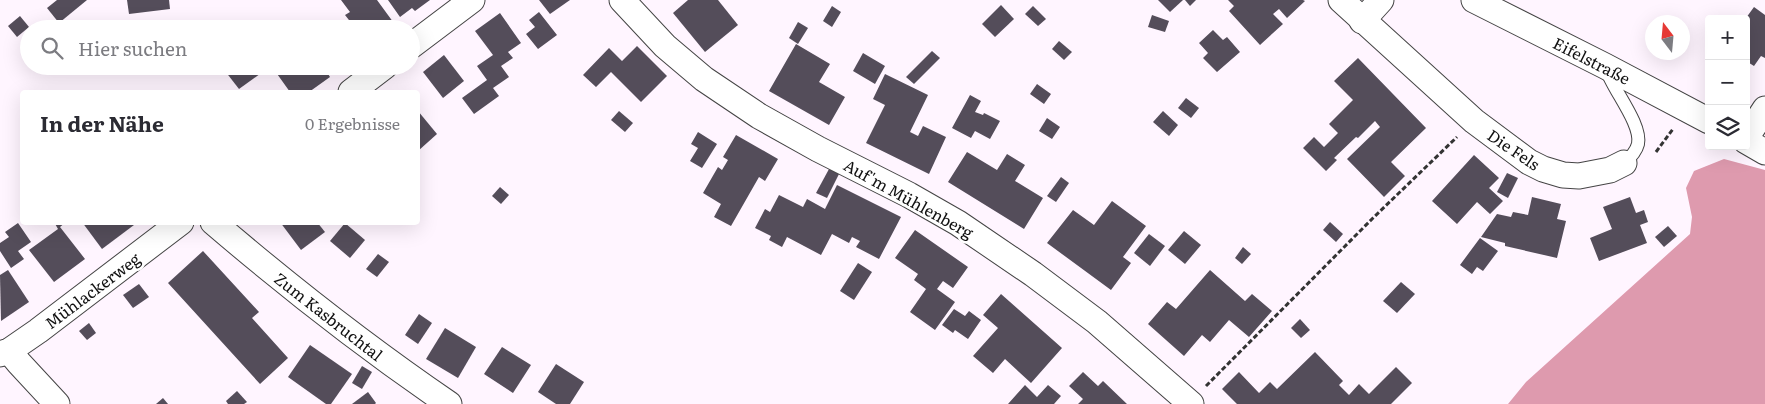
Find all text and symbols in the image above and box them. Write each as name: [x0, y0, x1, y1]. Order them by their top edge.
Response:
north arrow: [1645, 15, 1690, 60]
map controls: [1705, 15, 1750, 150]
button: +: [1705, 15, 1750, 60]
search box: [20, 20, 420, 75]
street label: Eifelstraße: [1549, 30, 1635, 90]
icon: search: [38, 34, 66, 62]
text: Hier suchen: [78, 34, 187, 62]
button: −: [1705, 60, 1750, 105]
button: layers: [1705, 105, 1750, 150]
text: In der Nähe: [40, 107, 164, 138]
text: 0 Ergebnisse: [305, 111, 400, 135]
street label: Die Fels: [1483, 123, 1545, 175]
street label: Auf'm Mühlenberg: [840, 152, 978, 244]
street label: Mühlackerweg: [39, 246, 145, 334]
street label: Zum Kasbruchtal: [270, 266, 388, 366]

